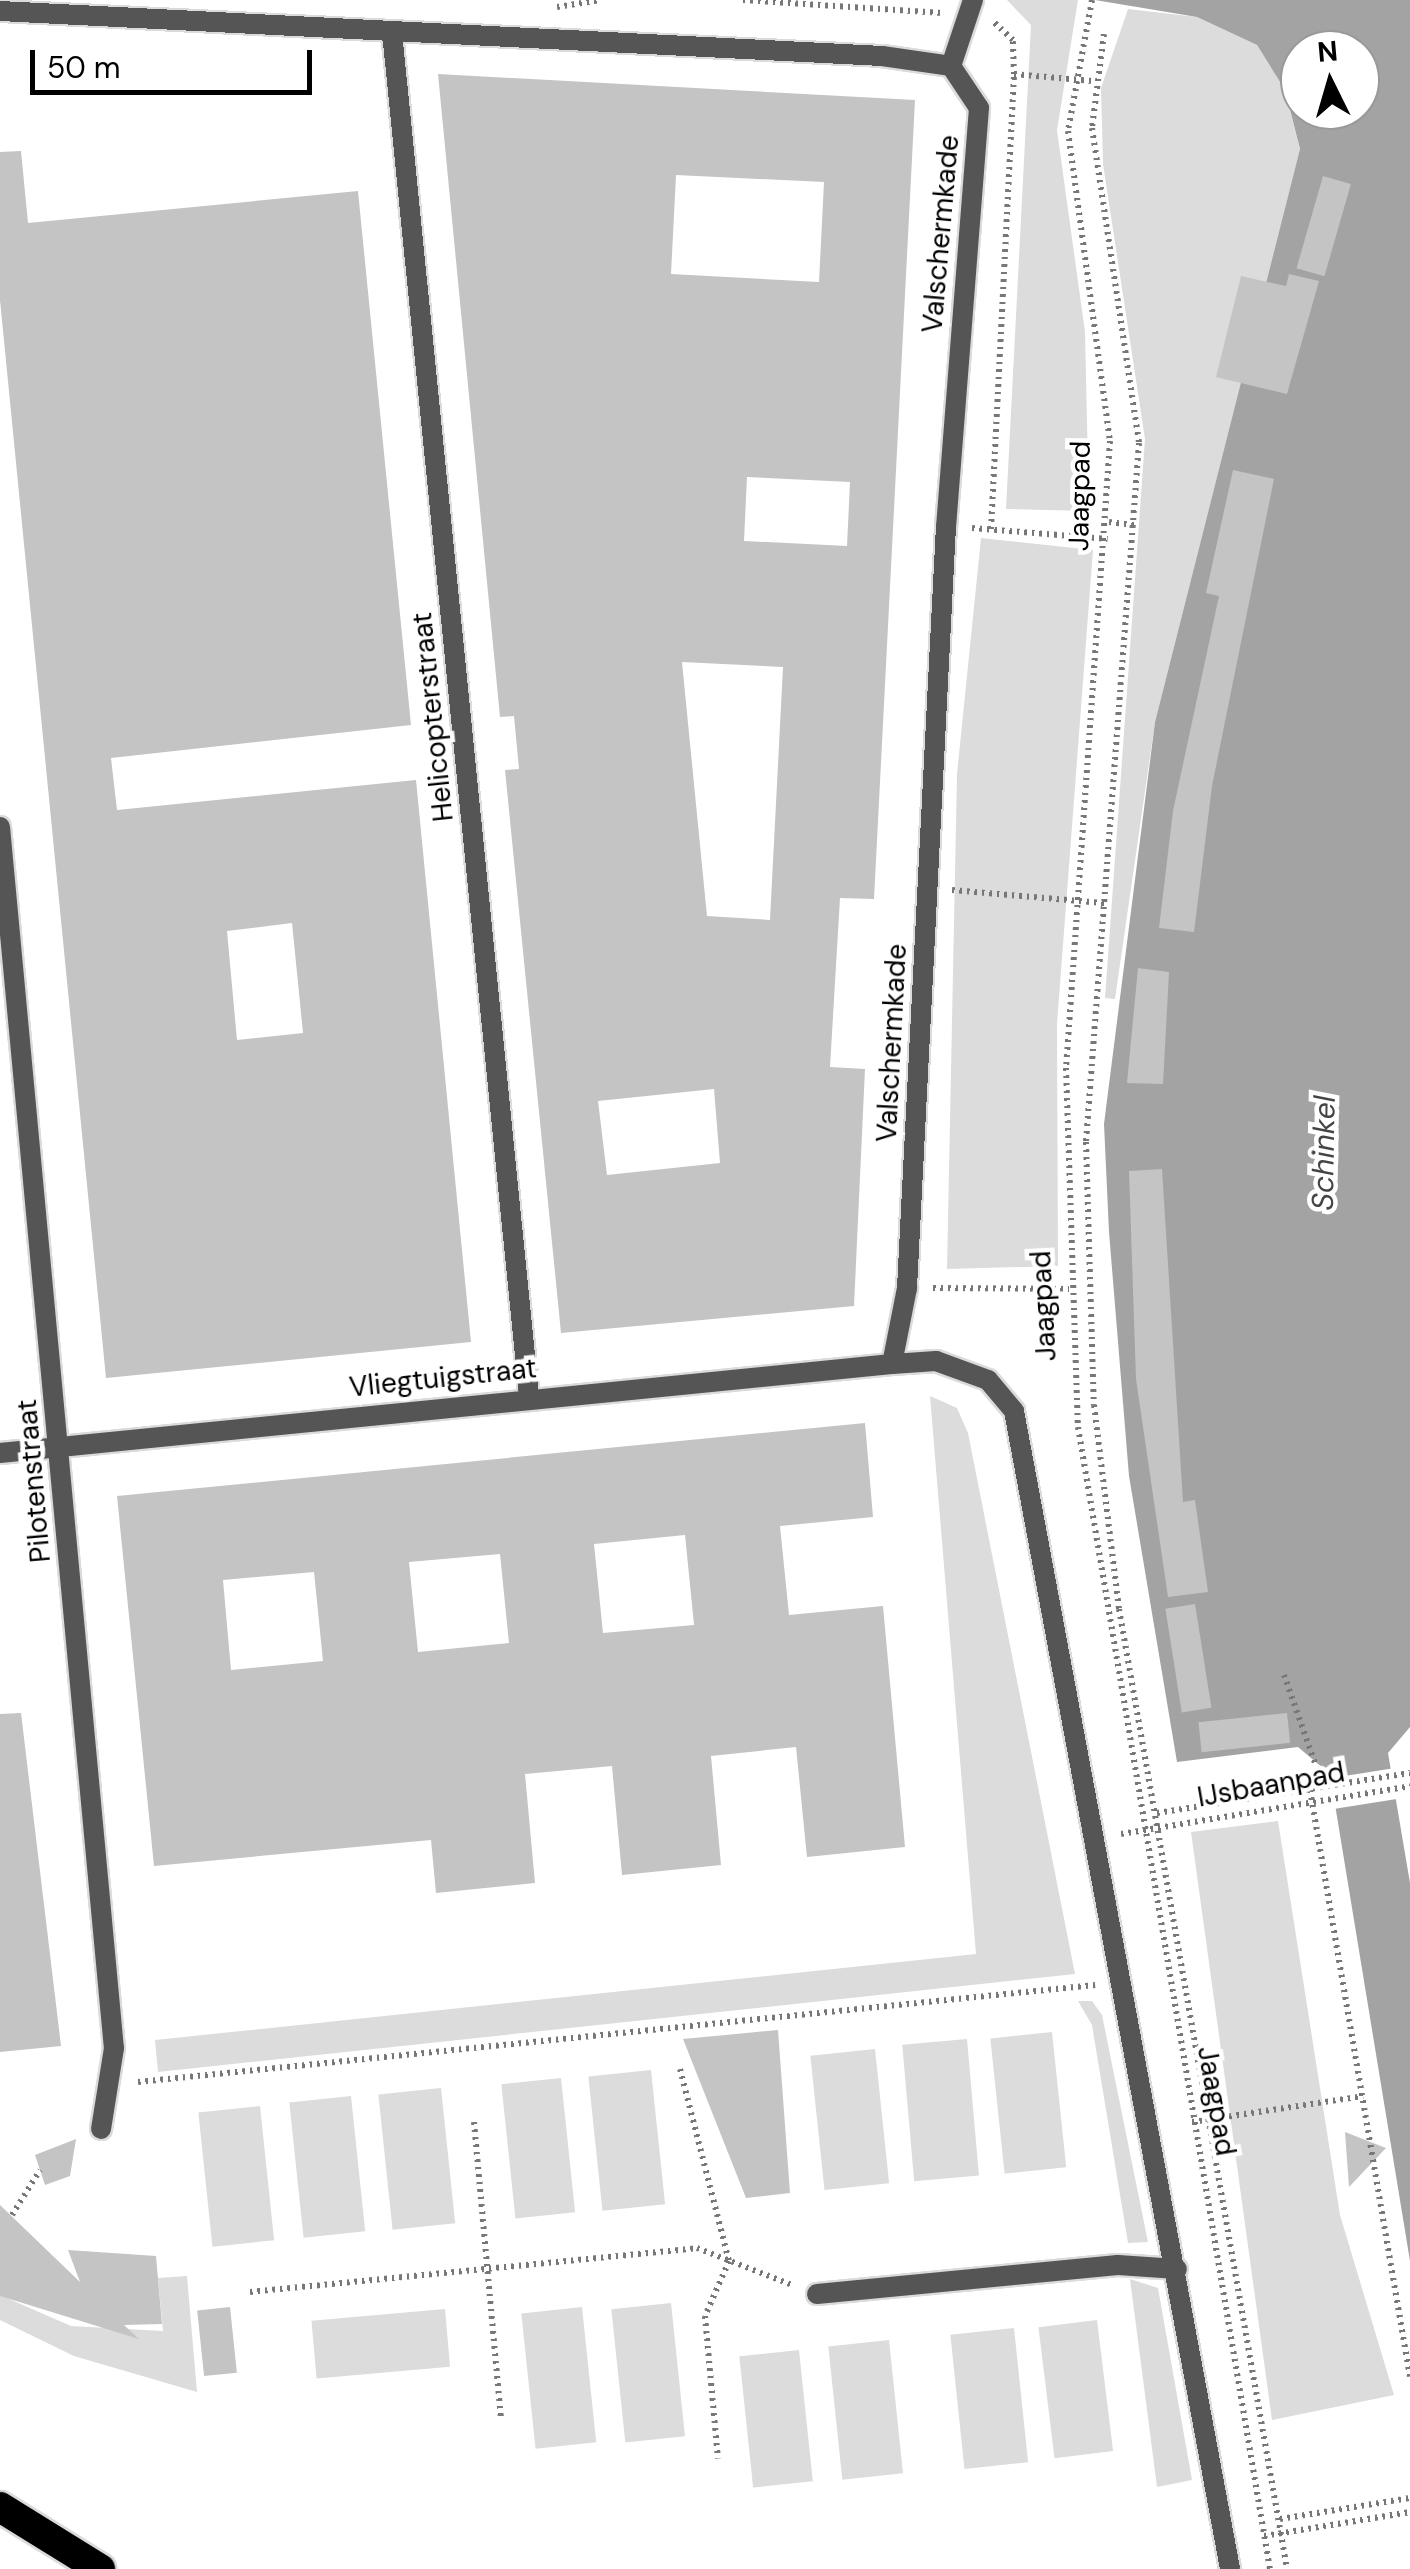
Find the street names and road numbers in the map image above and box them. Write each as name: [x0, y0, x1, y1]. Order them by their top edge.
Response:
street label: Valschermkade: [916, 134, 966, 334]
street label: Jaagpad: [1062, 440, 1098, 552]
street label: Helicopterstraat: [405, 611, 461, 823]
street label: Valschermkade: [870, 943, 914, 1143]
street label: Jaagpad: [1024, 1250, 1064, 1362]
street label: Vliegtuigstraat: [348, 1351, 538, 1405]
street label: Pilotenstraat: [10, 1398, 58, 1564]
street label: IJsbaanpad: [1195, 1756, 1347, 1814]
street label: Jaagpad: [1190, 2044, 1242, 2158]

